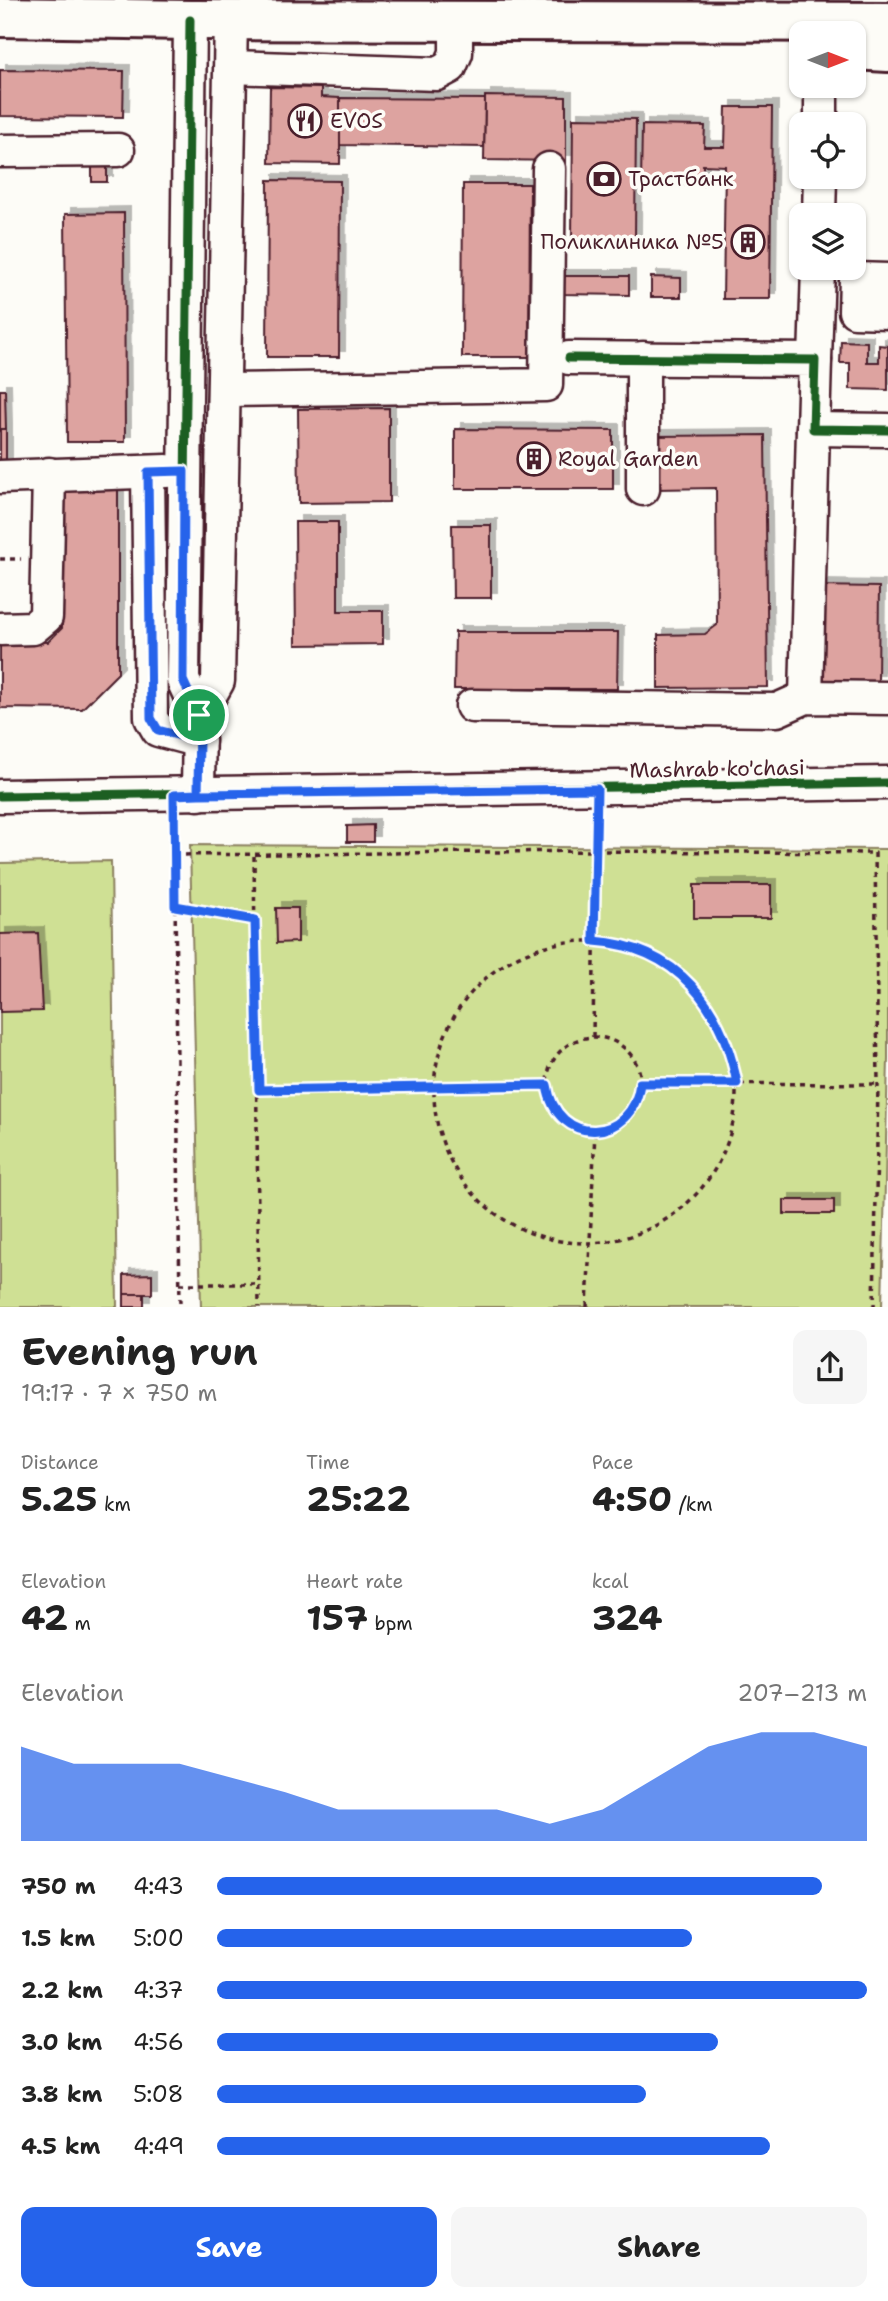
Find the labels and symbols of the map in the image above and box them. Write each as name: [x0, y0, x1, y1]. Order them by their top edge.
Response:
north arrow: [789, 21, 866, 98]
restaurant icon: EVOS: [286, 102, 324, 140]
place label: EVOS: [330, 107, 383, 135]
bank icon: Трастбанк: [585, 160, 623, 198]
place label: Трастбанк: [628, 165, 734, 193]
building icon: Поликлиника №5: [729, 223, 767, 261]
place label: Поликлиника №5: [540, 228, 724, 256]
building icon: Royal Garden: [515, 440, 553, 478]
place label: Royal Garden: [558, 445, 698, 473]
pin: [169, 685, 229, 745]
street label: Mashrab ko'chasi: [629, 753, 805, 785]

